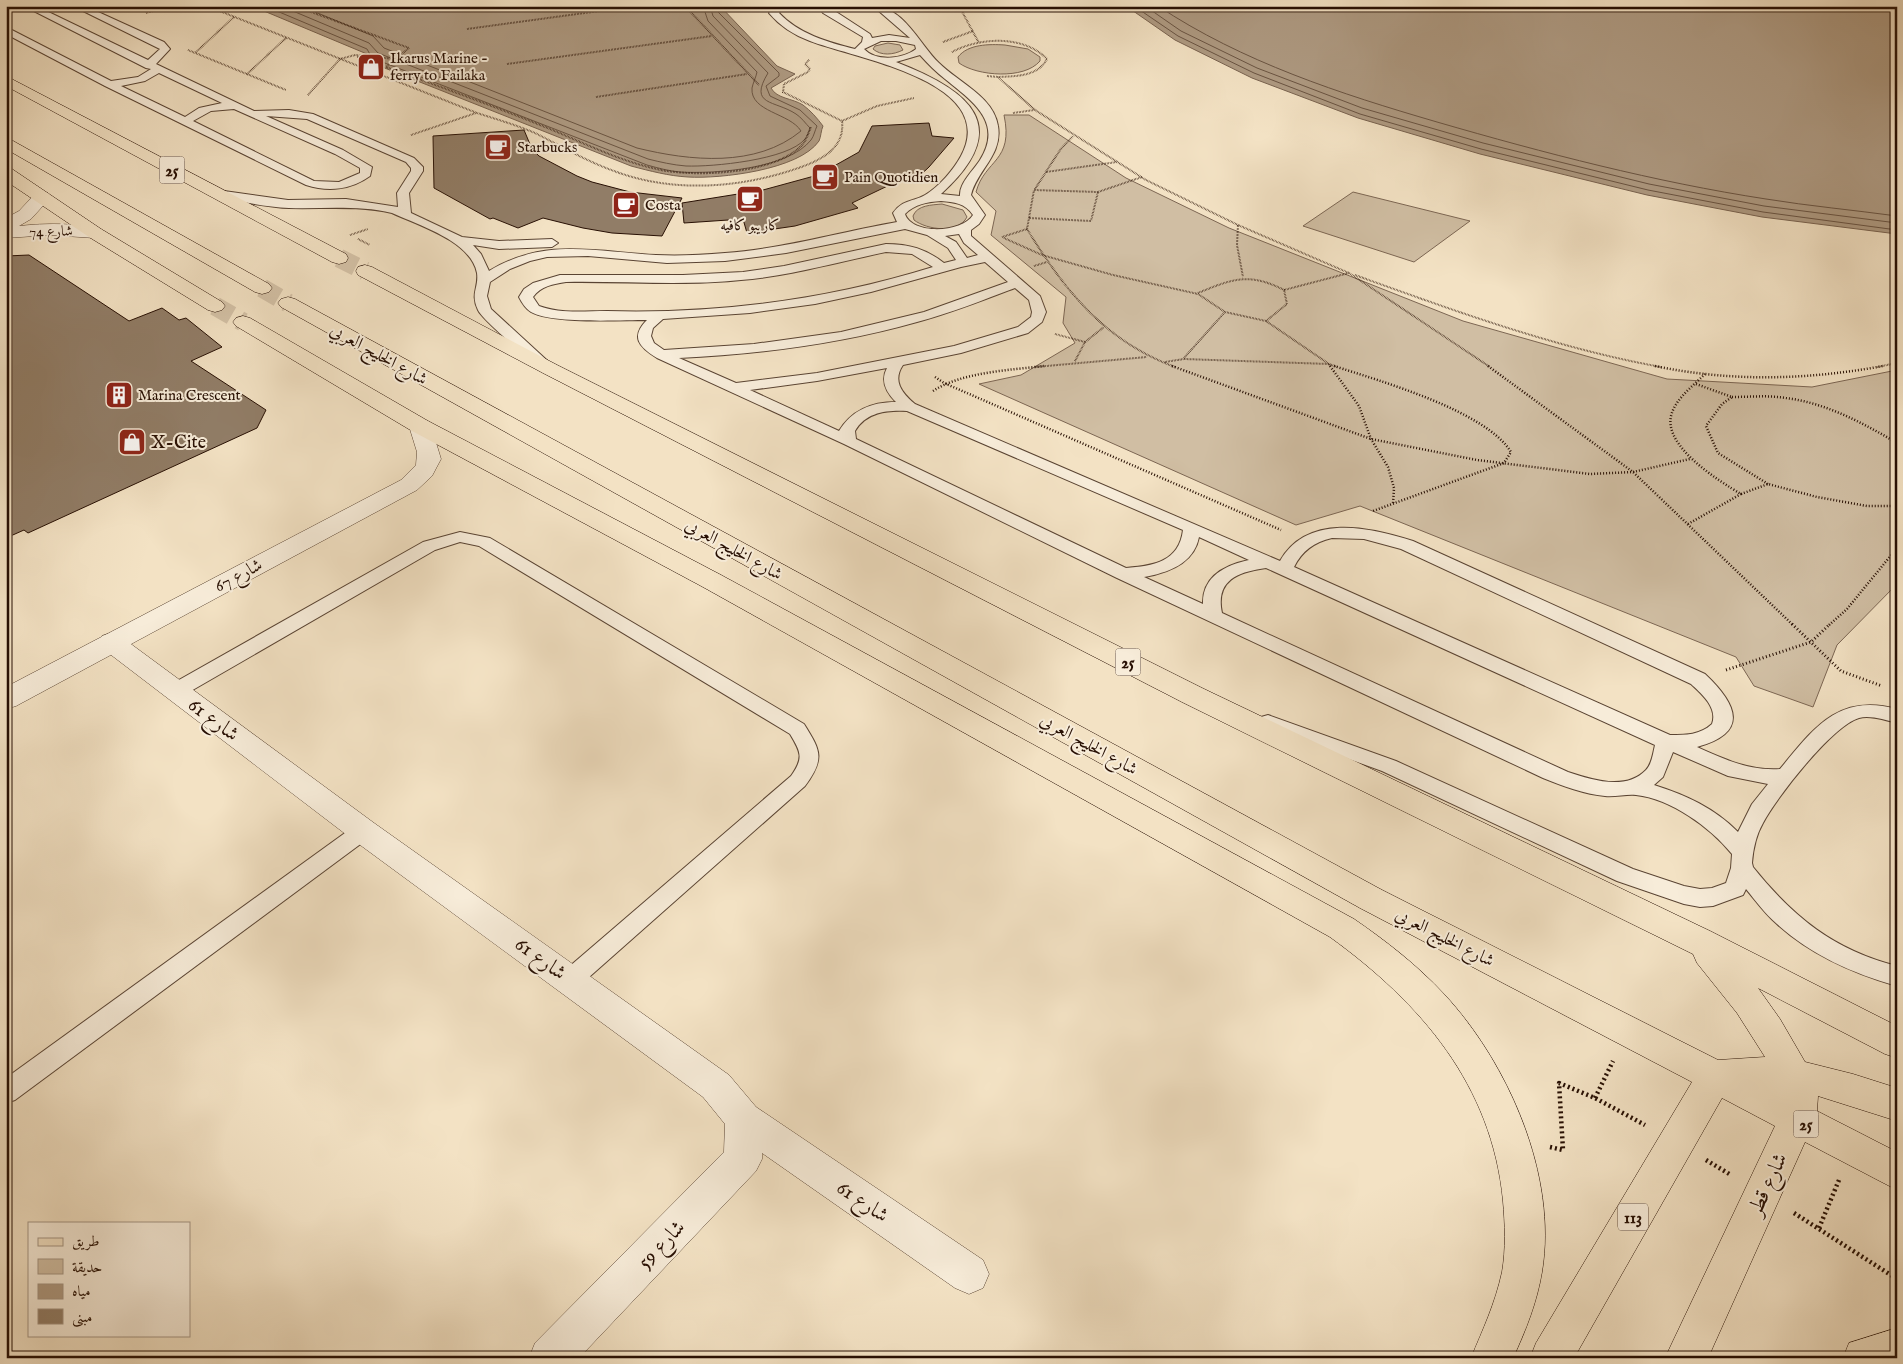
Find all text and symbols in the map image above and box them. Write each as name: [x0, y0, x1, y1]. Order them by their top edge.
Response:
place label: Ikarus Marine - ferry to Failaka: [390, 49, 488, 85]
shop icon: Ikarus Marine - ferry to Failaka: [356, 52, 386, 82]
cafe icon: Starbucks: [483, 132, 513, 162]
place label: Starbucks: [517, 138, 577, 157]
road number: 25: [160, 156, 184, 184]
cafe icon: Pain Quotidien: [810, 162, 840, 192]
place label: Pain Quotidien: [844, 168, 938, 187]
cafe icon: كاريبو كافيه: [735, 184, 765, 214]
cafe icon: Costa: [611, 190, 641, 220]
place label: Costa: [645, 196, 681, 215]
place label: كاريبو كافيه: [720, 216, 780, 235]
street label: شارع 74: [29, 222, 73, 244]
street label: شارع الخليج العربي: [324, 319, 431, 394]
building icon: Marina Crescent: [104, 380, 134, 410]
place label: Marina Crescent: [138, 386, 241, 405]
shop icon: X-Cite: [117, 427, 147, 457]
place label: X-Cite: [151, 432, 206, 455]
street label: شارع الخليج العربي: [679, 514, 786, 589]
street label: شارع 67: [211, 554, 268, 600]
road number: 25: [1116, 649, 1140, 676]
street label: شارع 61: [180, 692, 244, 751]
street label: شارع الخليج العربي: [1034, 709, 1141, 784]
street label: شارع الخليج العربي: [1389, 903, 1498, 976]
street label: شارع 61: [507, 931, 571, 989]
road number: 25: [1794, 1110, 1818, 1138]
street label: شارع قطر: [1741, 1149, 1797, 1223]
street label: شارع 61: [829, 1175, 894, 1232]
road number: 113: [1618, 1204, 1648, 1230]
street label: شارع 59: [632, 1215, 694, 1277]
legend: [28, 1222, 190, 1336]
text: طريق: [72, 1232, 99, 1251]
text: حديقة: [72, 1258, 102, 1277]
text: مياه: [72, 1282, 90, 1301]
text: مبنى: [72, 1308, 92, 1328]

